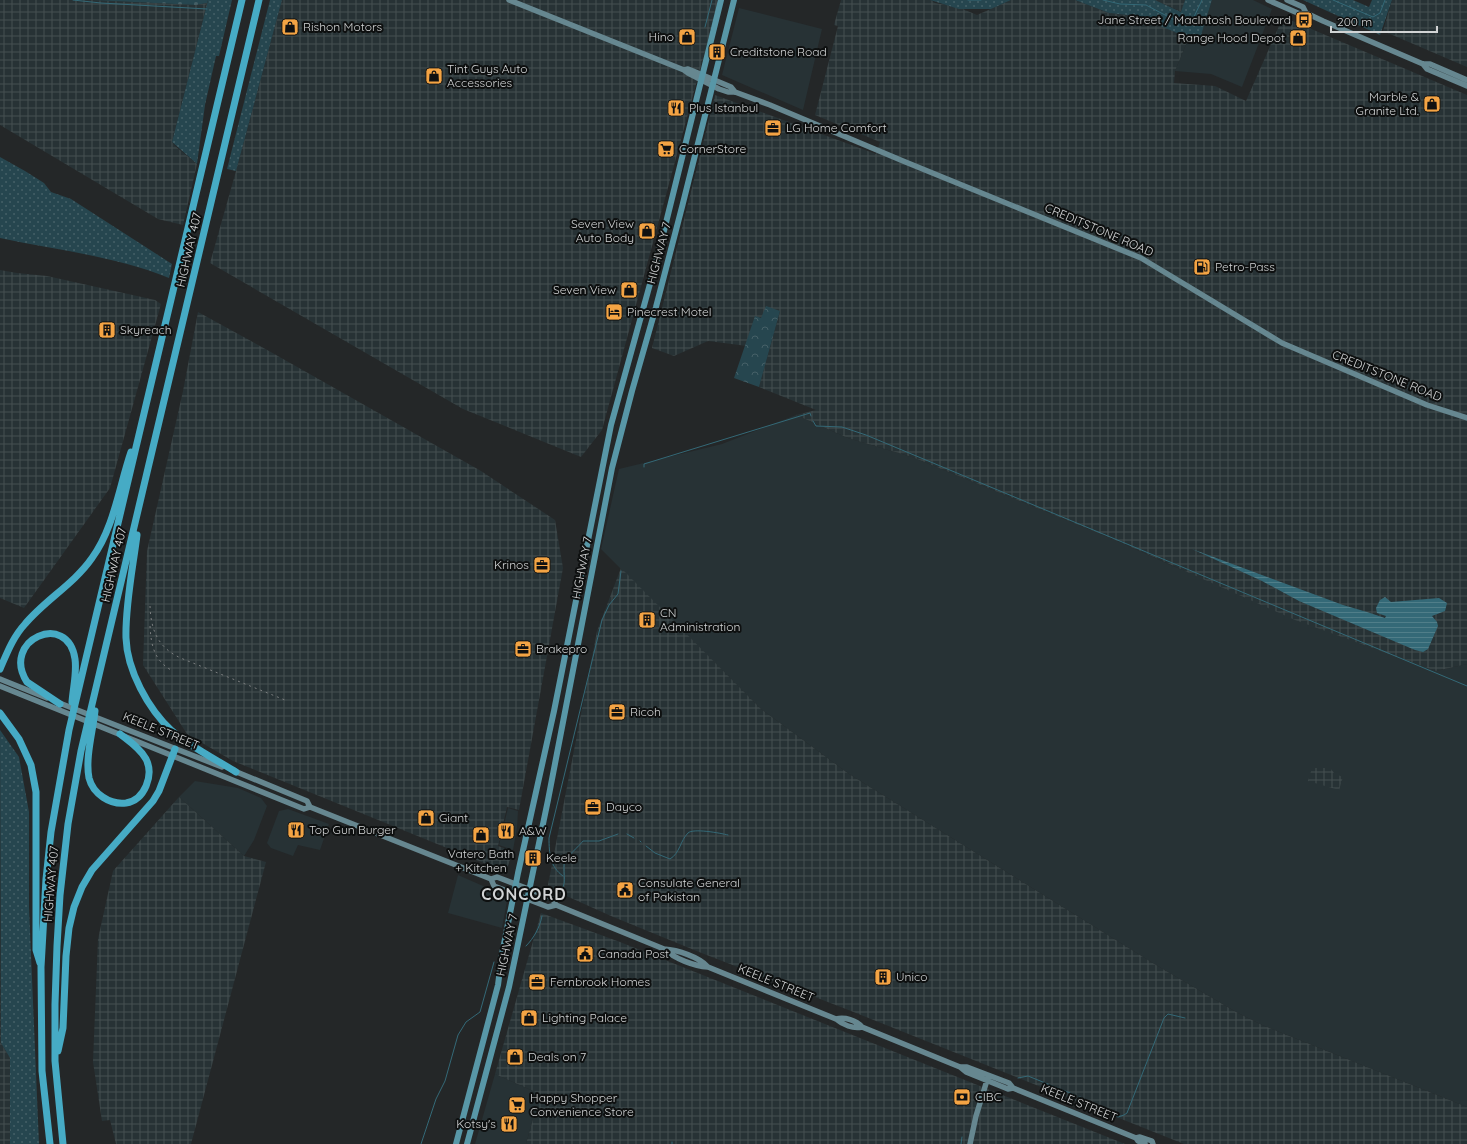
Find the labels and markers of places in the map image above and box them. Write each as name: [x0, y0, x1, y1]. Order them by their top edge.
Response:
bus stop icon: Jane Street / MacIntosh Boulevard: [1294, 10, 1314, 30]
place label: Jane Street / MacIntosh Boulevard: [1097, 12, 1291, 27]
shop icon: Rishon Motors: [280, 17, 300, 37]
place label: Rishon Motors: [303, 19, 383, 34]
shop icon: Hino: [677, 27, 697, 47]
shop icon: Range Hood Depot: [1288, 28, 1308, 48]
place label: Hino: [649, 29, 674, 44]
place label: Range Hood Depot: [1178, 30, 1285, 45]
building icon: Creditstone Road: [707, 42, 727, 62]
place label: Creditstone Road: [730, 44, 827, 59]
place label: Tint Guys Auto Accessories: [447, 61, 528, 90]
shop icon: Tint Guys Auto Accessories: [424, 66, 444, 86]
place label: Marble & Granite Ltd.: [1356, 89, 1419, 118]
shop icon: Marble & Granite Ltd.: [1422, 94, 1442, 114]
restaurant icon: Plus Istanbul: [666, 98, 686, 118]
place label: Plus Istanbul: [689, 100, 758, 115]
office icon: LG Home Comfort: [763, 118, 783, 138]
place label: LG Home Comfort: [786, 120, 887, 135]
supermarket icon: CornerStore: [656, 139, 676, 159]
place label: CornerStore: [679, 141, 746, 156]
place label: Seven View Auto Body: [571, 216, 634, 245]
shop icon: Seven View Auto Body: [637, 221, 657, 241]
fuel station icon: Petro-Pass: [1192, 257, 1212, 277]
place label: Petro-Pass: [1215, 259, 1275, 274]
shop icon: Seven View: [619, 280, 639, 300]
place label: Seven View: [553, 282, 616, 297]
hotel icon: Pinecrest Motel: [604, 302, 624, 322]
place label: Pinecrest Motel: [627, 304, 711, 319]
building icon: Skyreach: [97, 320, 117, 340]
place label: Skyreach: [120, 322, 171, 337]
office icon: Krinos: [532, 555, 552, 575]
place label: Krinos: [494, 557, 529, 572]
place label: CN Administration: [660, 605, 740, 634]
building icon: CN Administration: [637, 610, 657, 630]
office icon: Brakepro: [513, 639, 533, 659]
place label: Brakepro: [536, 641, 587, 656]
office icon: Ricoh: [607, 702, 627, 722]
place label: Ricoh: [630, 704, 661, 719]
office icon: Dayco: [583, 797, 603, 817]
place label: Dayco: [606, 799, 642, 814]
shop icon: Giant: [416, 808, 436, 828]
place label: Giant: [439, 810, 468, 825]
restaurant icon: Top Gun Burger: [286, 820, 306, 840]
restaurant icon: A&W: [496, 821, 516, 841]
place label: Top Gun Burger: [309, 822, 396, 837]
place label: A&W: [519, 823, 547, 838]
shop icon: Vatero Bath + Kitchen: [471, 825, 491, 845]
place label: Vatero Bath + Kitchen: [448, 846, 514, 875]
building icon: Keele: [523, 848, 543, 868]
place label: Keele: [546, 850, 577, 865]
place label: Consulate General of Pakistan: [638, 875, 740, 904]
public building icon: Consulate General of Pakistan: [615, 880, 635, 900]
public building icon: Canada Post: [575, 944, 595, 964]
place label: Canada Post: [598, 946, 669, 961]
building icon: Unico: [873, 967, 893, 987]
place label: Unico: [896, 969, 928, 984]
office icon: Fernbrook Homes: [527, 972, 547, 992]
place label: Fernbrook Homes: [550, 974, 650, 989]
shop icon: Lighting Palace: [519, 1008, 539, 1028]
place label: Lighting Palace: [542, 1010, 627, 1025]
shop icon: Deals on 7: [505, 1047, 525, 1067]
place label: Deals on 7: [528, 1049, 586, 1064]
bank icon: CIBC: [952, 1087, 972, 1107]
place label: CIBC: [975, 1089, 1002, 1104]
place label: Happy Shopper Convenience Store: [530, 1090, 634, 1119]
supermarket icon: Happy Shopper Convenience Store: [507, 1095, 527, 1115]
restaurant icon: Kotsy's: [499, 1114, 519, 1134]
place label: Kotsy's: [456, 1116, 496, 1131]

